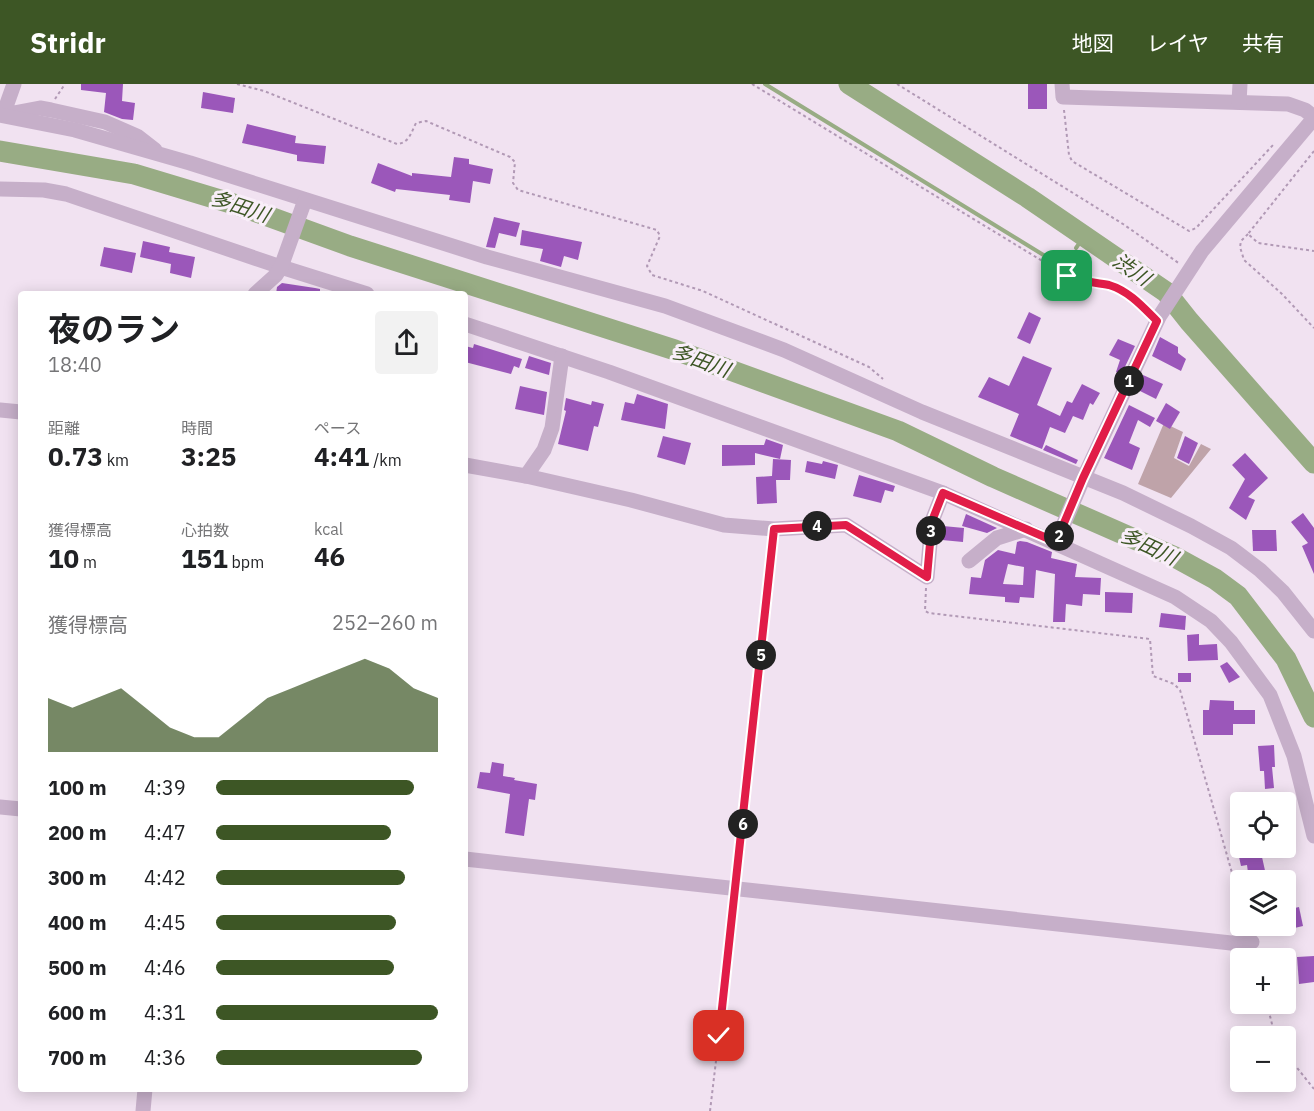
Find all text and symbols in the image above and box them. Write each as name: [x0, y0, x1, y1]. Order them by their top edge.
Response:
text: Stridr: [30, 24, 106, 61]
text: 地図: [1072, 29, 1114, 57]
text: レイヤ: [1147, 29, 1209, 57]
text: 共有: [1242, 29, 1284, 57]
water label: 多田川: [207, 184, 275, 229]
water label: 渋川: [1108, 247, 1158, 292]
pin: [1041, 250, 1092, 301]
icon: arrive: [1050, 259, 1083, 292]
text: 夜のラン: [48, 307, 180, 350]
button: share: [375, 311, 438, 374]
water label: 多田川: [668, 337, 736, 384]
text: 18:40: [48, 351, 102, 378]
pin: 1: [1114, 366, 1144, 396]
text: 1: [1124, 371, 1134, 391]
text: 距離: [48, 418, 80, 438]
text: 時間: [181, 418, 213, 438]
text: ペース: [314, 418, 361, 438]
text: 0.73: [48, 439, 103, 473]
text: 3:25: [181, 439, 236, 473]
text: 4:41: [314, 439, 369, 473]
text: km: [103, 450, 129, 470]
text: /km: [369, 450, 402, 470]
pin: 4: [802, 511, 832, 541]
text: 4: [812, 516, 822, 536]
pin: 3: [916, 516, 946, 546]
text: kcal: [314, 519, 343, 539]
text: 獲得標高: [48, 520, 112, 540]
text: 心拍数: [181, 520, 229, 540]
text: 3: [926, 521, 936, 541]
pin: 2: [1044, 521, 1074, 551]
water label: 多田川: [1116, 521, 1184, 572]
text: 2: [1054, 526, 1064, 546]
text: 46: [314, 539, 345, 573]
text: 10: [48, 541, 79, 575]
text: 151: [181, 541, 228, 575]
text: m: [79, 552, 97, 572]
text: bpm: [228, 552, 264, 572]
text: 252–260 m: [332, 609, 438, 636]
text: 獲得標高: [48, 611, 128, 638]
pin: 5: [746, 640, 776, 670]
text: 5: [756, 645, 766, 665]
text: 100 m: [48, 774, 107, 801]
text: 4:39: [144, 774, 186, 801]
map controls: [1230, 792, 1296, 1092]
button: locate: [1230, 792, 1296, 858]
pin: 6: [728, 809, 758, 839]
text: 6: [738, 814, 748, 834]
text: 200 m: [48, 819, 107, 846]
text: 4:47: [144, 819, 186, 846]
text: 300 m: [48, 864, 107, 891]
text: 4:42: [144, 864, 186, 891]
button: layers: [1230, 870, 1296, 936]
text: 400 m: [48, 909, 107, 936]
text: 4:45: [144, 909, 186, 936]
button: +: [1230, 948, 1296, 1014]
text: 500 m: [48, 954, 107, 981]
text: 4:46: [144, 954, 186, 981]
text: 600 m: [48, 999, 107, 1026]
text: 4:31: [144, 999, 186, 1026]
pin: [693, 1010, 744, 1061]
icon: check: [702, 1019, 735, 1052]
button: −: [1230, 1026, 1296, 1092]
text: 700 m: [48, 1044, 107, 1071]
text: 4:36: [144, 1044, 186, 1071]

